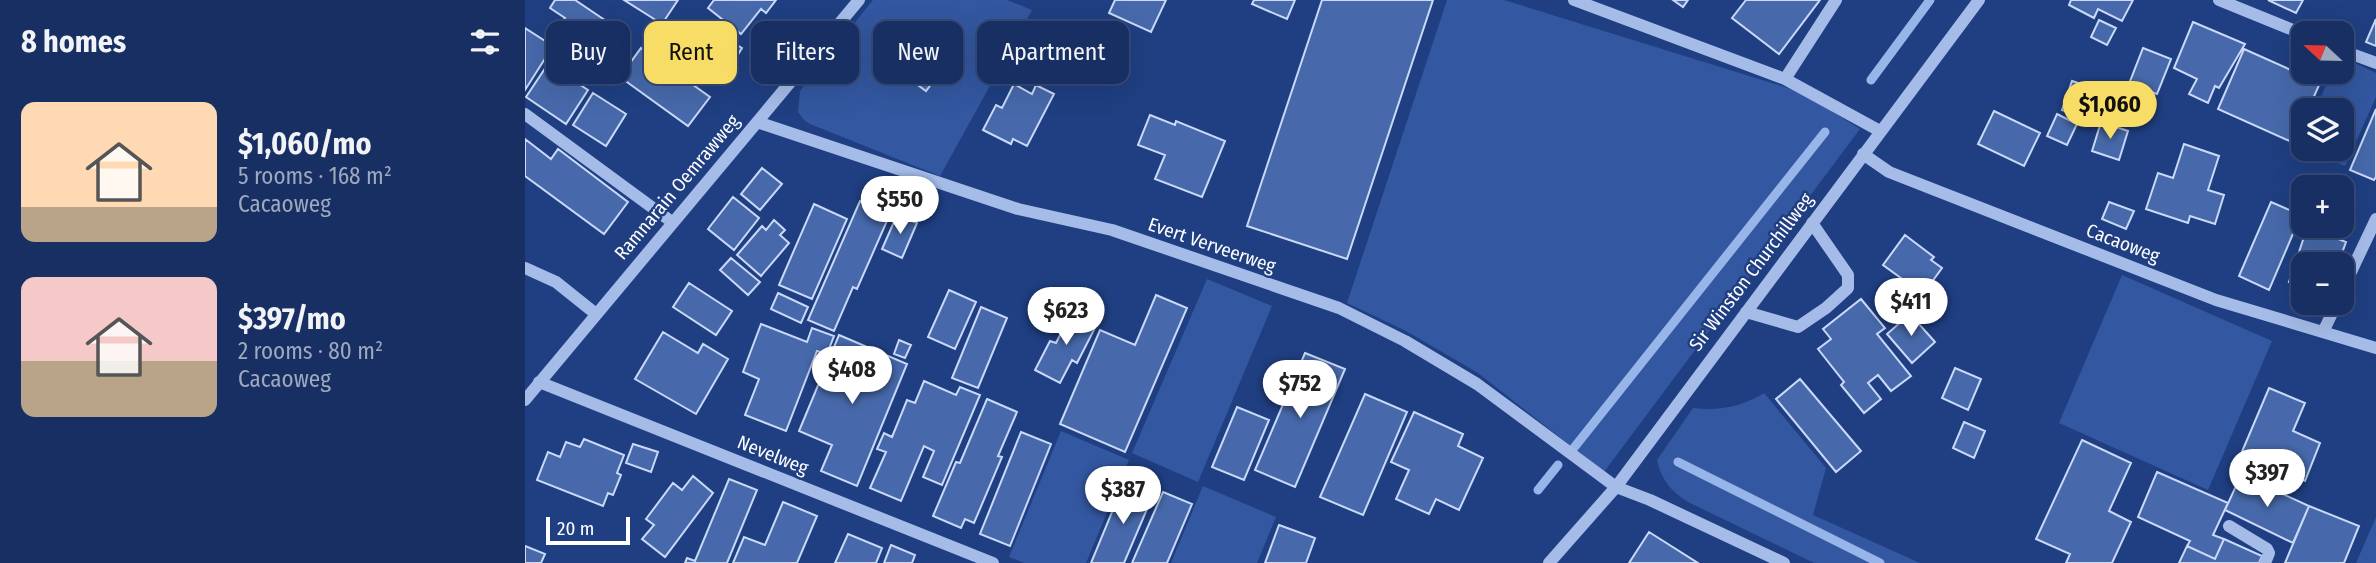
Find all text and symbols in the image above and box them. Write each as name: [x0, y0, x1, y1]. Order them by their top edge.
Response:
chip: Buy: [546, 21, 630, 84]
chip: Rent: [644, 21, 737, 84]
chip: Filters: [751, 21, 859, 84]
chip: New: [873, 21, 963, 84]
chip: Apartment: [977, 21, 1129, 84]
north arrow: [2291, 21, 2354, 84]
map controls: [2291, 21, 2354, 315]
icon: filters: [466, 23, 504, 61]
text: 8 homes: [21, 24, 126, 60]
pin: $1,060: [2053, 82, 2167, 141]
text: $1,060: [2079, 90, 2141, 118]
button: layers: [2291, 98, 2354, 161]
street label: Ramnarain Oemrawweg: [610, 110, 744, 264]
text: $1,060/mo: [238, 126, 371, 162]
icon: home: [77, 130, 161, 214]
text: 5 rooms · 168 m²: [238, 162, 392, 190]
button: +: [2291, 175, 2354, 238]
pin: $550: [859, 176, 941, 236]
text: $550: [877, 185, 923, 213]
street label: Sir Winston Churchillweg: [1684, 188, 1818, 356]
text: Cacaoweg: [238, 190, 331, 218]
street label: Evert Verveerweg: [1145, 212, 1279, 278]
street label: Cacaoweg: [2083, 219, 2163, 268]
button: −: [2291, 252, 2354, 315]
pin: $411: [1870, 278, 1952, 338]
text: $411: [1891, 287, 1931, 315]
pin: $623: [1025, 288, 1107, 347]
text: $623: [1044, 296, 1088, 324]
text: $397/mo: [238, 301, 346, 337]
icon: home: [77, 305, 161, 389]
text: 2 rooms · 80 m²: [238, 337, 383, 365]
pin: $408: [811, 346, 893, 406]
text: $408: [828, 355, 876, 383]
pin: $752: [1259, 360, 1341, 420]
text: Cacaoweg: [238, 365, 331, 393]
text: $752: [1279, 369, 1321, 397]
street label: Nevelweg: [734, 430, 812, 480]
pin: $397: [2226, 449, 2308, 509]
text: $397: [2245, 458, 2289, 486]
pin: $387: [1082, 466, 1164, 526]
text: $387: [1101, 475, 1145, 503]
scale bar: [546, 514, 630, 546]
text: 20 m: [557, 517, 594, 540]

